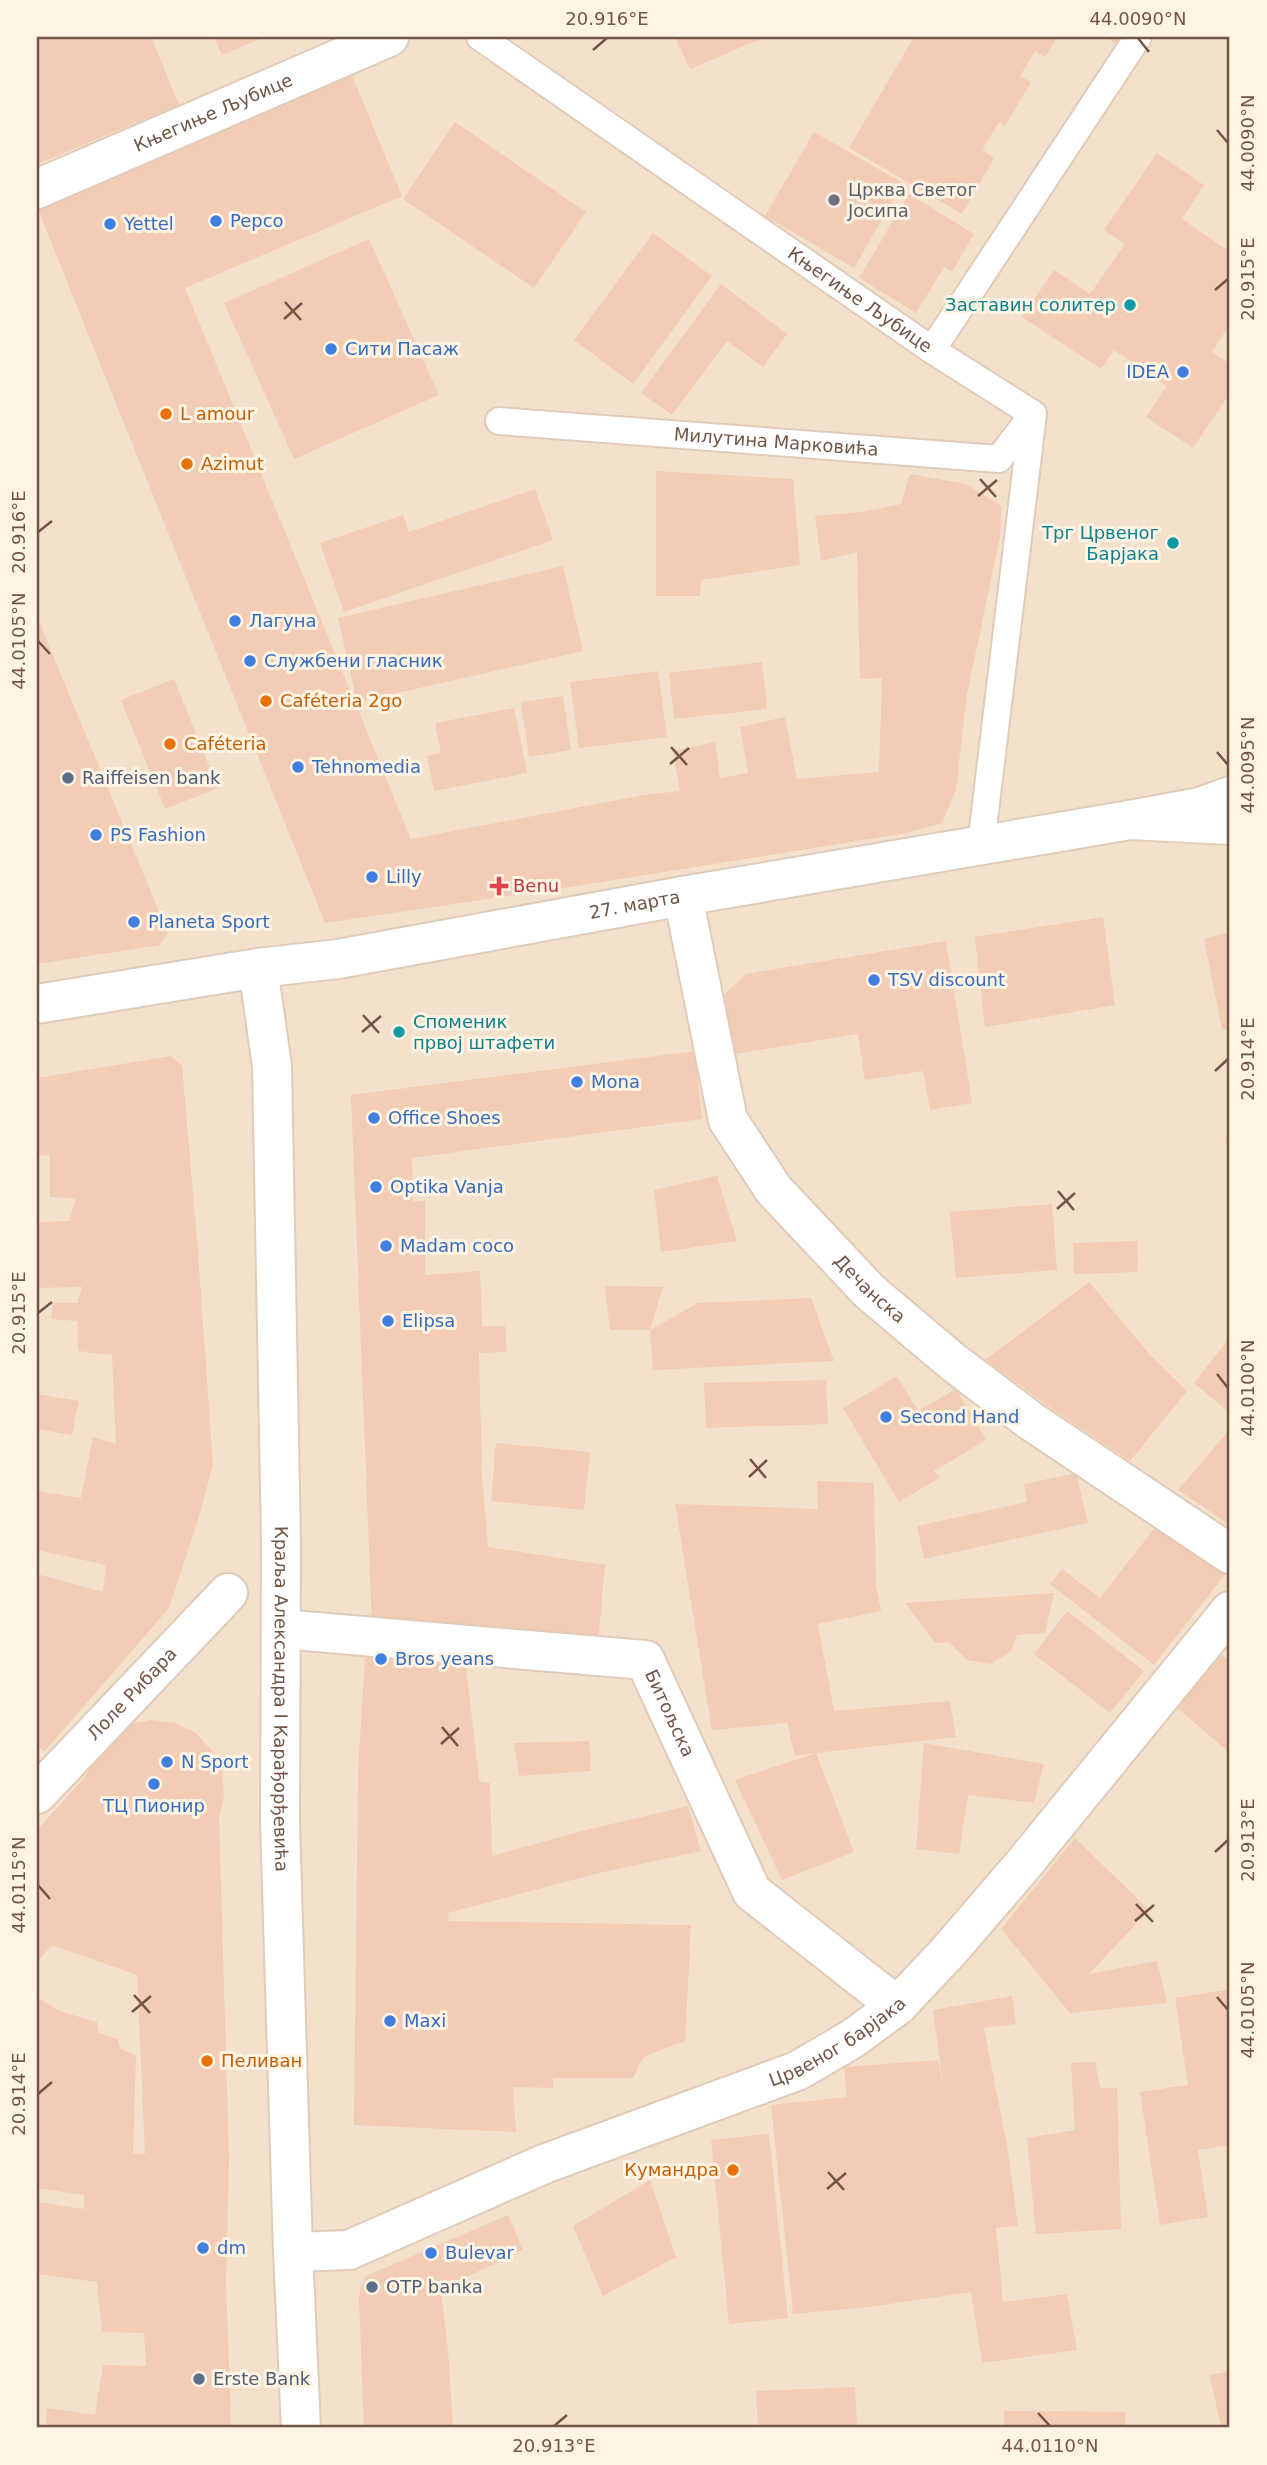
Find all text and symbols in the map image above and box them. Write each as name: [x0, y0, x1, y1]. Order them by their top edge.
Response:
text: 20.916°E: [565, 8, 649, 29]
text: 44.0090°N: [1090, 8, 1186, 29]
street label: Књегиње Љубице: [131, 69, 296, 156]
text: 44.0090°N: [1237, 95, 1258, 191]
place label: Црква Светог Јосипа: [847, 179, 977, 221]
marker: Црква Светог Јосипа: [826, 192, 842, 208]
place label: Pepco: [230, 210, 284, 231]
place label: Yettel: [123, 213, 174, 234]
marker: Pepco: [208, 213, 224, 229]
marker: Yettel: [102, 216, 118, 232]
text: 20.915°E: [1237, 237, 1258, 321]
street label: Књегиње Љубице: [784, 242, 936, 357]
place label: Заставин солитер: [945, 294, 1116, 315]
marker: Заставин солитер: [1122, 297, 1138, 313]
place label: Сити Пасаж: [345, 338, 459, 359]
marker: Сити Пасаж: [323, 341, 339, 357]
place label: IDEA: [1126, 361, 1170, 382]
marker: IDEA: [1175, 364, 1191, 380]
place label: L amour: [180, 403, 255, 424]
marker: L amour: [158, 406, 174, 422]
street label: Милутина Марковића: [673, 423, 879, 460]
place label: Azimut: [201, 453, 264, 474]
marker: Azimut: [179, 456, 195, 472]
text: 20.916°E: [8, 490, 29, 574]
place label: Трг Црвеног Барјака: [1041, 522, 1159, 564]
marker: Трг Црвеног Барјака: [1165, 535, 1181, 551]
text: 44.0105°N: [8, 593, 29, 689]
place label: Лагуна: [249, 610, 316, 631]
marker: Лагуна: [227, 613, 243, 629]
place label: Службени гласник: [264, 650, 443, 671]
marker: Службени гласник: [242, 653, 258, 669]
place label: Caféteria 2go: [280, 690, 402, 711]
marker: Caféteria 2go: [258, 693, 274, 709]
text: 44.0095°N: [1237, 717, 1258, 813]
place label: Caféteria: [184, 733, 267, 754]
marker: Caféteria: [162, 736, 178, 752]
place label: Tehnomedia: [311, 756, 421, 777]
marker: Tehnomedia: [290, 759, 306, 775]
place label: Raiffeisen bank: [82, 767, 221, 788]
marker: Raiffeisen bank: [60, 770, 76, 786]
place label: PS Fashion: [110, 824, 206, 845]
marker: PS Fashion: [88, 827, 104, 843]
place label: Lilly: [386, 866, 422, 887]
marker: Lilly: [364, 869, 380, 885]
place label: Benu: [513, 875, 559, 896]
marker: Benu: [491, 878, 507, 894]
street label: 27. марта: [587, 886, 682, 923]
place label: Planeta Sport: [148, 911, 270, 932]
marker: Planeta Sport: [126, 914, 142, 930]
place label: TSV discount: [887, 969, 1005, 990]
marker: TSV discount: [866, 972, 882, 988]
place label: Споменик првој штафети: [413, 1011, 555, 1053]
text: 20.914°E: [1237, 1017, 1258, 1101]
marker: Споменик првој штафети: [391, 1024, 407, 1040]
place label: Mona: [591, 1071, 640, 1092]
marker: Mona: [569, 1074, 585, 1090]
place label: Office Shoes: [388, 1107, 501, 1128]
marker: Office Shoes: [366, 1110, 382, 1126]
place label: Optika Vanja: [390, 1176, 504, 1197]
marker: Optika Vanja: [368, 1179, 384, 1195]
place label: Madam coco: [400, 1235, 514, 1256]
marker: Madam coco: [378, 1238, 394, 1254]
street label: Дечанска: [830, 1250, 910, 1327]
text: 20.915°E: [8, 1271, 29, 1355]
place label: Elipsa: [402, 1310, 455, 1331]
marker: Elipsa: [380, 1313, 396, 1329]
text: 44.0100°N: [1237, 1340, 1258, 1436]
place label: Second Hand: [900, 1406, 1019, 1427]
marker: Second Hand: [878, 1409, 894, 1425]
street label: Краља Александра I Карађорђевића: [270, 1526, 293, 1872]
street label: Лоле Рибара: [83, 1643, 181, 1744]
place label: Bros yeans: [395, 1648, 494, 1669]
marker: Bros yeans: [373, 1651, 389, 1667]
street label: Битољска: [641, 1666, 699, 1760]
place label: N Sport: [181, 1751, 249, 1772]
marker: N Sport: [159, 1754, 175, 1770]
marker: ТЦ Пионир: [146, 1776, 162, 1792]
place label: ТЦ Пионир: [102, 1795, 205, 1816]
text: 20.913°E: [1237, 1798, 1258, 1882]
text: 44.0115°N: [8, 1837, 29, 1933]
text: 44.0105°N: [1237, 1962, 1258, 2058]
street label: Црвеног барјака: [766, 1993, 910, 2090]
place label: Maxi: [404, 2010, 446, 2031]
marker: Maxi: [382, 2013, 398, 2029]
place label: Пеливан: [221, 2050, 302, 2071]
text: 20.914°E: [8, 2052, 29, 2136]
marker: Пеливан: [199, 2053, 215, 2069]
place label: Кумандра: [624, 2159, 719, 2180]
marker: Кумандра: [725, 2162, 741, 2178]
place label: dm: [217, 2237, 246, 2258]
marker: dm: [195, 2240, 211, 2256]
place label: Bulevar: [445, 2242, 515, 2263]
marker: Bulevar: [423, 2245, 439, 2261]
place label: OTP banka: [386, 2276, 483, 2297]
marker: OTP banka: [364, 2279, 380, 2295]
place label: Erste Bank: [213, 2368, 311, 2389]
marker: Erste Bank: [191, 2371, 207, 2387]
text: 20.913°E: [512, 2435, 596, 2456]
text: 44.0110°N: [1002, 2435, 1098, 2456]

